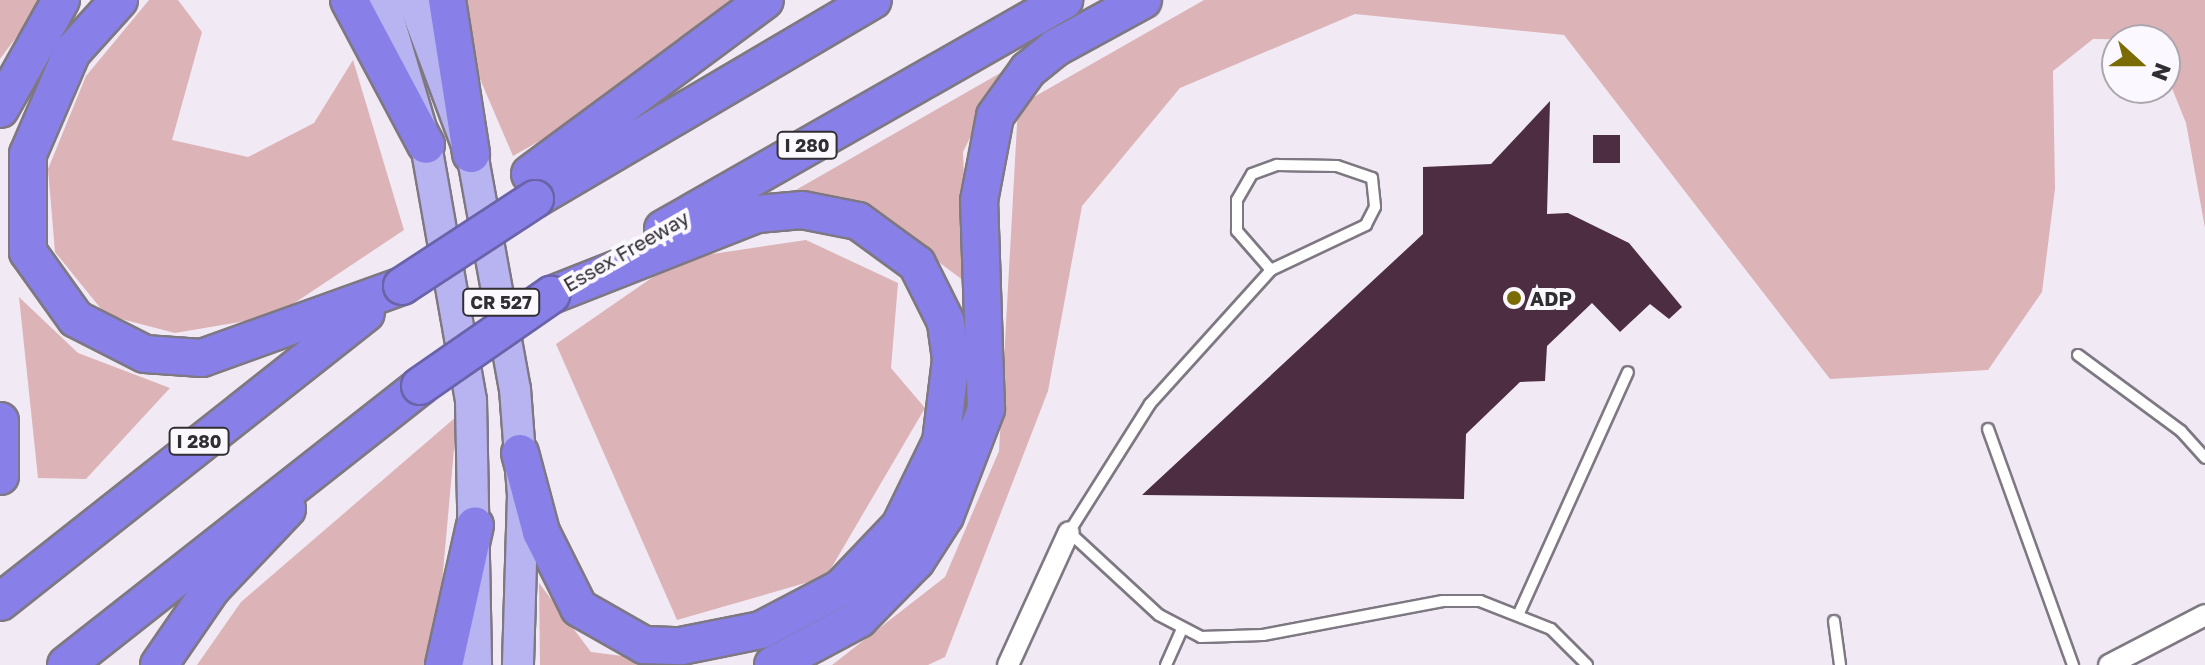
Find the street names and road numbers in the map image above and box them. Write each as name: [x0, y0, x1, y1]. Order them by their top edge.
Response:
road number: I 280: [775, 131, 839, 159]
street label: Essex Freeway: [559, 205, 693, 297]
road number: CR 527: [461, 288, 541, 316]
road number: I 280: [167, 427, 231, 455]

